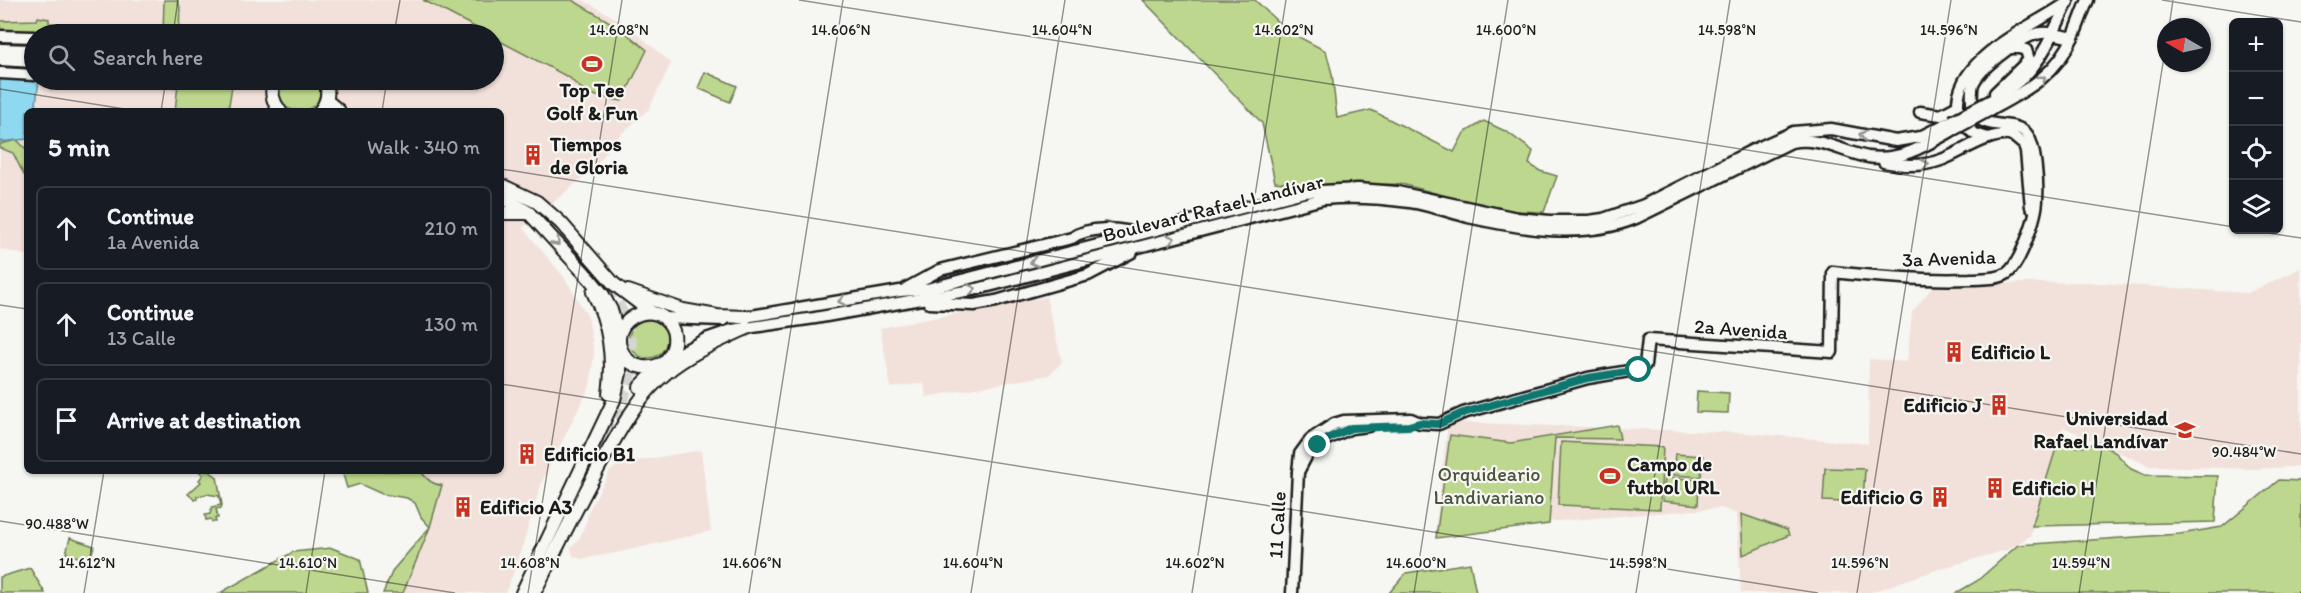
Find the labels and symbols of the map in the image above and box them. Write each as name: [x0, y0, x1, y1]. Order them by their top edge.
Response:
north arrow: [2157, 18, 2211, 72]
text: 14.608°N: [589, 21, 649, 39]
text: 14.606°N: [811, 21, 871, 39]
text: 14.604°N: [1032, 21, 1092, 39]
text: 14.602°N: [1254, 21, 1314, 39]
text: 14.600°N: [1476, 21, 1536, 39]
text: 14.598°N: [1698, 21, 1756, 39]
text: 14.596°N: [1920, 21, 1978, 39]
sports icon: Top Tee Golf & Fun: [580, 52, 604, 76]
one-way arrow: [2035, 76, 2046, 87]
place label: Top Tee Golf & Fun: [546, 78, 638, 125]
one-way arrow: [1858, 129, 1868, 142]
place label: Tiempos de Gloria: [549, 132, 629, 179]
building icon: Tiempos de Gloria: [521, 143, 545, 167]
one-way arrow: [1919, 158, 1929, 171]
street label: Boulevard Rafael Landívar: [1100, 169, 1326, 247]
one-way arrow: [1165, 233, 1175, 246]
one-way arrow: [549, 235, 560, 246]
street label: 3a Avenida: [1902, 244, 1997, 272]
one-way arrow: [1029, 255, 1040, 267]
one-way arrow: [967, 283, 977, 296]
one-way arrow: [837, 294, 847, 307]
street label: 2a Avenida: [1693, 314, 1789, 344]
building icon: Edificio L: [1942, 340, 1966, 364]
place label: Edificio L: [1971, 340, 2051, 364]
route start: [1625, 356, 1651, 382]
place label: Edificio J: [1903, 393, 1982, 417]
building icon: Edificio J: [1987, 393, 2011, 417]
place label: Universidad Rafael Landívar: [2033, 406, 2169, 453]
school or university icon: Universidad Rafael Landívar: [2173, 418, 2197, 442]
route end: [1304, 431, 1330, 457]
building icon: Edificio B1: [515, 442, 539, 466]
place label: Edificio B1: [544, 442, 636, 466]
text: 90.484°W: [2212, 443, 2276, 461]
place label: Campo de futbol URL: [1627, 452, 1720, 499]
park label: Orquideario Landivariano: [1434, 462, 1545, 509]
sports icon: Campo de futbol URL: [1598, 464, 1622, 488]
building icon: Edificio H: [1983, 476, 2007, 500]
place label: Edificio H: [2012, 476, 2095, 500]
place label: Edificio G: [1840, 485, 1923, 509]
building icon: Edificio G: [1928, 485, 1952, 509]
street label: 11 Calle: [1263, 491, 1291, 559]
building icon: Edificio A3: [451, 495, 475, 519]
place label: Edificio A3: [480, 495, 573, 519]
text: 90.488°W: [25, 515, 89, 533]
text: 14.612°N: [58, 554, 116, 572]
text: 14.610°N: [279, 554, 337, 572]
text: 14.608°N: [500, 554, 560, 572]
text: 14.606°N: [722, 554, 782, 572]
text: 14.604°N: [943, 554, 1003, 572]
text: 14.602°N: [1165, 554, 1225, 572]
text: 14.600°N: [1386, 554, 1446, 572]
text: 14.598°N: [1609, 554, 1667, 572]
text: 14.596°N: [1831, 554, 1889, 572]
text: 14.594°N: [2052, 554, 2110, 572]

